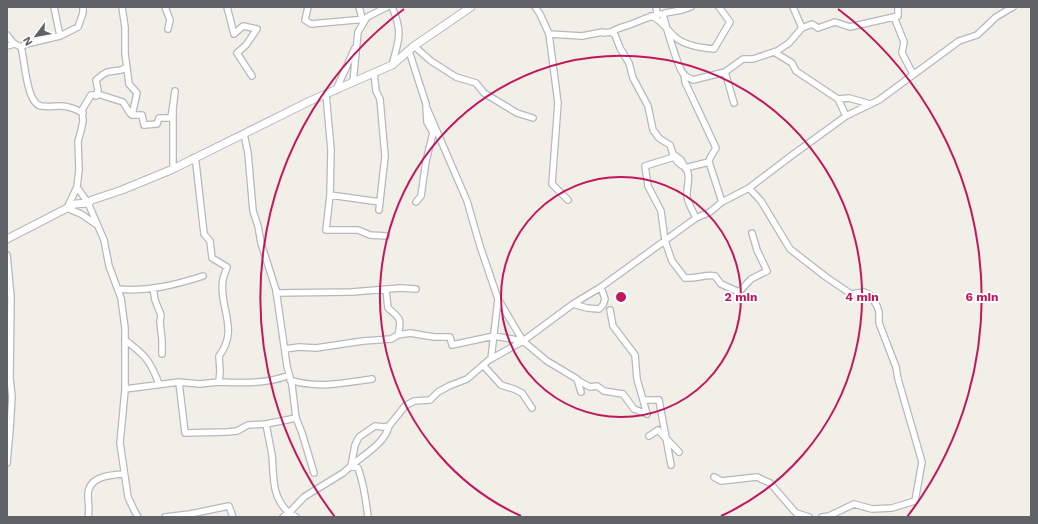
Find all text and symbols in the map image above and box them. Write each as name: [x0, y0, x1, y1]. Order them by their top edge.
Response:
north arrow: [16, 16, 56, 56]
text: N: [20, 34, 36, 48]
centre of rings: [614, 290, 628, 304]
text: 2 min: [725, 290, 757, 304]
text: 4 min: [845, 290, 879, 304]
text: 6 min: [965, 290, 999, 304]

